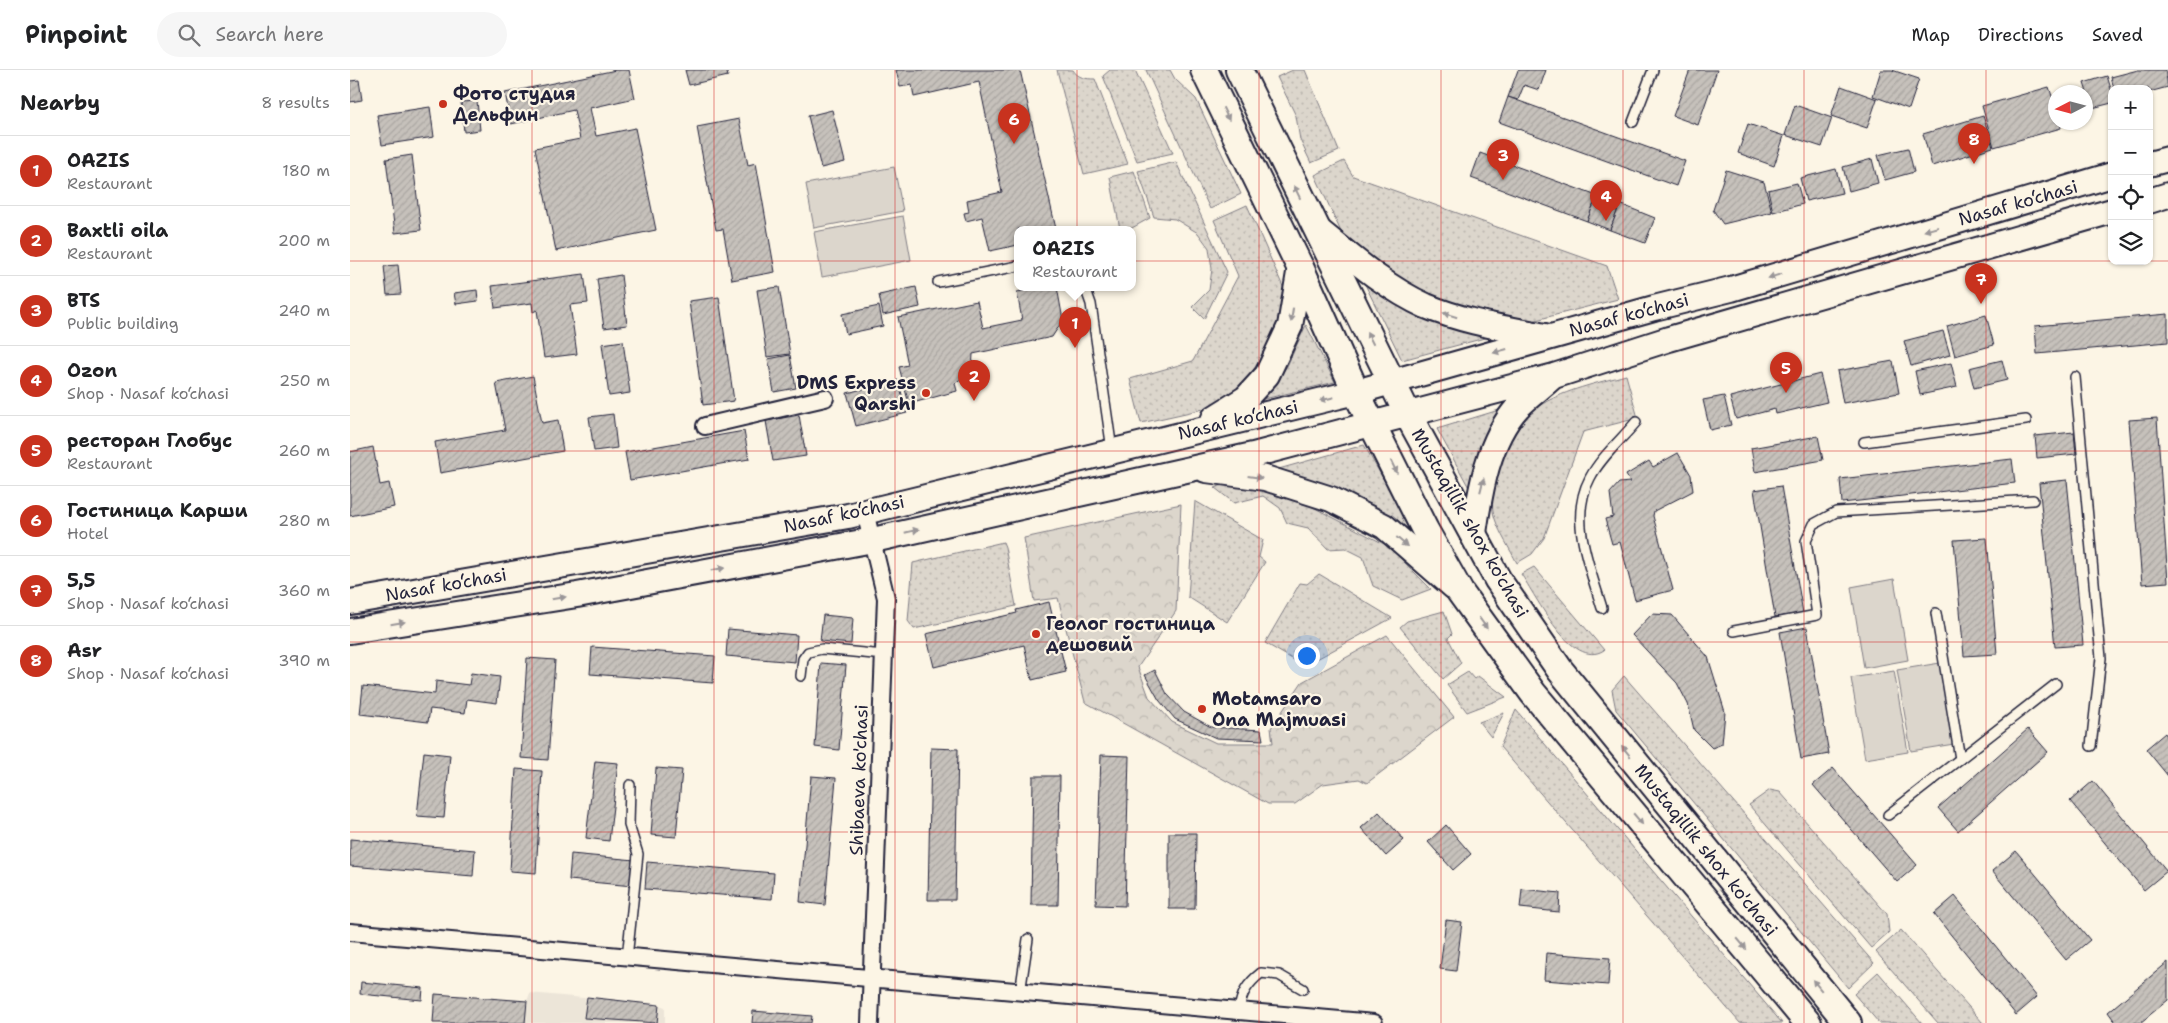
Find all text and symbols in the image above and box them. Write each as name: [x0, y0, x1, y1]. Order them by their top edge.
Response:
search box: [157, 12, 507, 57]
text: Pinpoint: [25, 19, 127, 51]
icon: search: [175, 21, 203, 49]
text: Search here: [215, 22, 324, 47]
text: Map: [1912, 23, 1950, 47]
text: Directions: [1978, 23, 2064, 47]
text: Saved: [2092, 23, 2143, 47]
place label: Фото студия Дельфин: [453, 82, 576, 127]
north arrow: [2048, 85, 2093, 130]
map controls: [2108, 85, 2153, 265]
button: +: [2108, 85, 2153, 130]
text: Nearby: [20, 89, 100, 117]
text: 8 results: [261, 92, 330, 113]
marker: Фото студия Дельфин: [437, 98, 449, 110]
pin: 6: [998, 103, 1030, 144]
one-way arrow: [1222, 107, 1230, 121]
pin: 8: [1958, 123, 1990, 164]
button: −: [2108, 130, 2153, 175]
pin: 3: [1487, 139, 1519, 180]
text: OAZIS: [67, 148, 130, 173]
text: 1: [32, 160, 40, 181]
text: 180 m: [282, 160, 330, 181]
text: Restaurant: [67, 173, 153, 194]
street label: Nasaf ko‘chasi: [1956, 175, 2080, 231]
button: locate: [2108, 175, 2153, 220]
pin: 4: [1590, 180, 1622, 221]
one-way arrow: [1293, 185, 1301, 200]
text: Baxtli oila: [67, 218, 168, 243]
button: layers: [2108, 220, 2153, 265]
one-way arrow: [1923, 225, 1938, 233]
popup: [1014, 226, 1136, 291]
text: 2: [30, 230, 42, 251]
text: 200 m: [278, 230, 330, 251]
text: OAZIS: [1032, 236, 1095, 261]
text: Restaurant: [67, 243, 153, 264]
text: Restaurant: [1032, 261, 1118, 282]
pin: 7: [1965, 263, 1997, 304]
one-way arrow: [1767, 272, 1782, 280]
street label: Nasaf ko‘chasi: [1566, 287, 1692, 343]
text: BTS: [67, 288, 100, 313]
text: 3: [30, 300, 42, 321]
text: 240 m: [278, 300, 330, 321]
pin: 1: [1059, 307, 1091, 348]
one-way arrow: [1288, 308, 1296, 324]
one-way arrow: [1443, 310, 1458, 318]
text: Public building: [67, 313, 179, 334]
one-way arrow: [1366, 330, 1374, 345]
one-way arrow: [1493, 347, 1508, 355]
pin: 5: [1770, 352, 1802, 393]
text: Ozon: [67, 358, 117, 383]
pin: 2: [958, 360, 990, 401]
text: 4: [30, 370, 42, 391]
text: 250 m: [279, 370, 330, 391]
place label: DMS Express Qarshi: [796, 371, 916, 416]
text: Shop · Nasaf ko‘chasi: [67, 383, 229, 404]
marker: DMS Express Qarshi: [920, 387, 932, 399]
street label: Nasaf ko‘chasi: [1175, 394, 1301, 446]
one-way arrow: [1319, 395, 1334, 403]
street label: Mustaqillik shox ko'chasi: [1406, 424, 1534, 622]
text: ресторан Глобус: [67, 428, 232, 453]
text: 5: [31, 440, 41, 461]
text: 260 m: [278, 440, 330, 461]
text: Restaurant: [67, 453, 153, 474]
one-way arrow: [1390, 460, 1398, 474]
one-way arrow: [1248, 473, 1264, 481]
one-way arrow: [1479, 478, 1487, 493]
street label: Nasaf ko‘chasi: [781, 489, 907, 539]
text: Гостиница Карши: [67, 498, 248, 523]
text: 6: [30, 510, 42, 531]
text: 280 m: [278, 510, 330, 531]
text: Hotel: [67, 523, 108, 544]
one-way arrow: [905, 527, 920, 535]
one-way arrow: [1396, 536, 1409, 547]
street label: Nasaf ko‘chasi: [383, 562, 509, 608]
one-way arrow: [711, 564, 727, 572]
text: 5,5: [67, 568, 95, 593]
text: 7: [30, 580, 42, 601]
text: 360 m: [278, 580, 330, 601]
text: Shop · Nasaf ko‘chasi: [67, 593, 229, 614]
one-way arrow: [551, 594, 567, 602]
place label: Геолог гостиница дешовий: [1046, 612, 1216, 657]
one-way arrow: [1477, 616, 1488, 629]
one-way arrow: [390, 619, 406, 627]
marker: Геолог гостиница дешовий: [1030, 628, 1042, 640]
text: Asr: [67, 638, 102, 663]
your location: [1294, 643, 1320, 669]
text: 8: [30, 650, 42, 671]
text: 390 m: [278, 650, 330, 671]
text: Shop · Nasaf ko‘chasi: [67, 663, 229, 684]
place label: Motamsaro Ona Majmuasi: [1212, 687, 1346, 732]
marker: Motamsaro Ona Majmuasi: [1196, 703, 1208, 715]
street label: Shibaeva ko'chasi: [844, 704, 874, 856]
one-way arrow: [1620, 745, 1631, 758]
street label: Mustaqillik shox ko'chasi: [1629, 759, 1783, 941]
one-way arrow: [1633, 812, 1644, 825]
one-way arrow: [1737, 937, 1748, 950]
one-way arrow: [1811, 979, 1822, 992]

